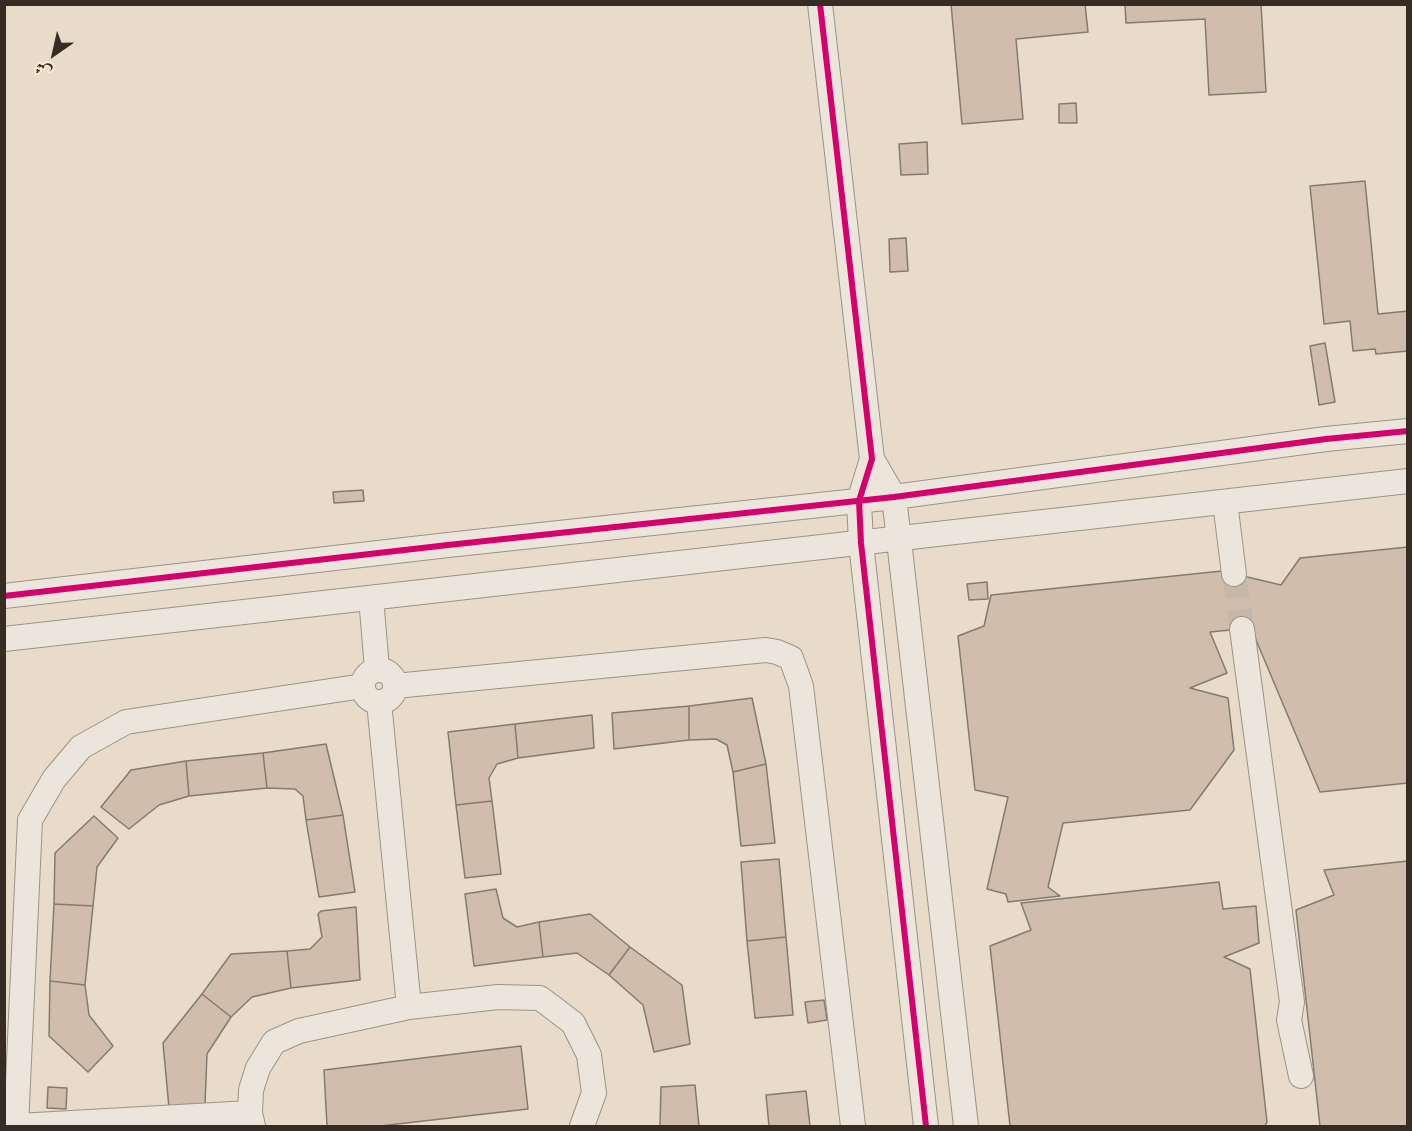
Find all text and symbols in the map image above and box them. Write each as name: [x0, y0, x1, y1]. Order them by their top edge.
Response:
north arrow: [24, 24, 84, 84]
text: ش: [31, 55, 57, 82]

